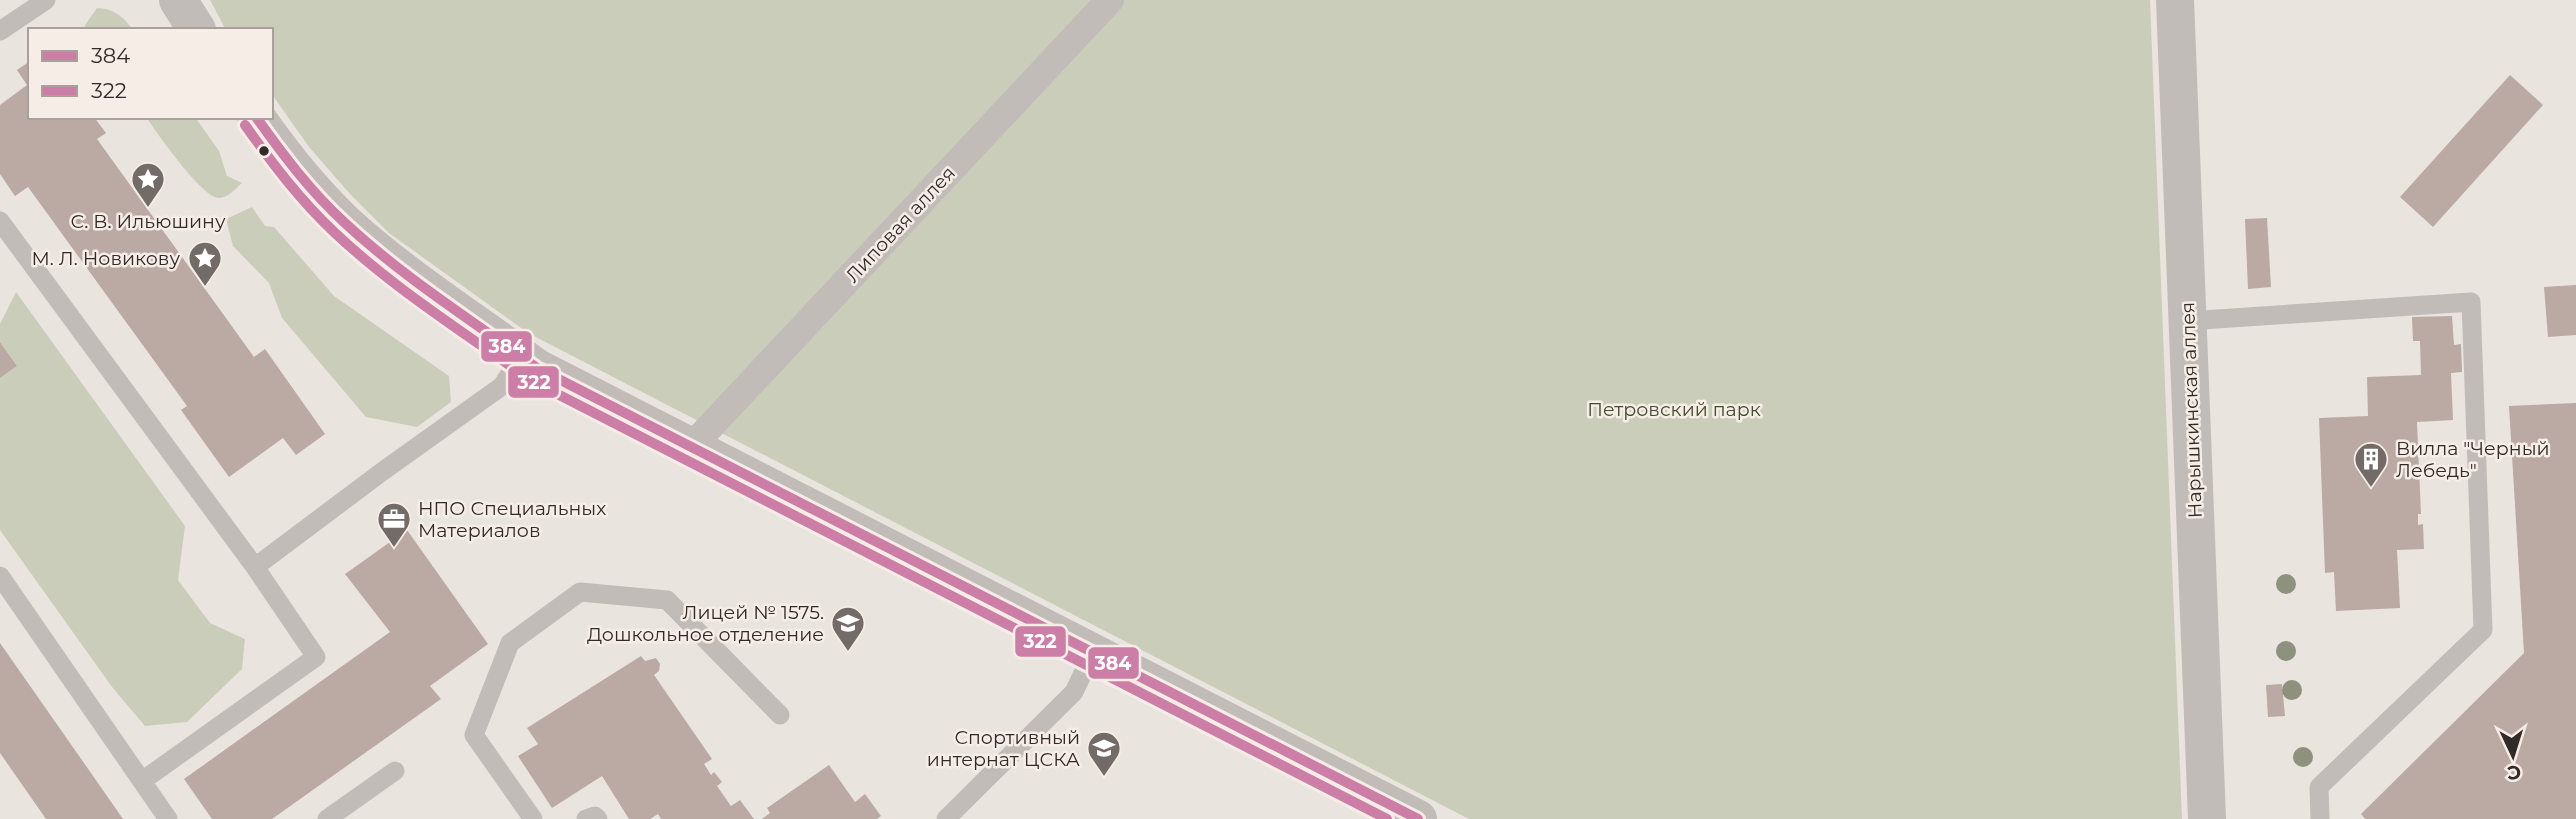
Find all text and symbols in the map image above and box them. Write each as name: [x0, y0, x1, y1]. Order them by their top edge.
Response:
legend: [28, 28, 273, 119]
text: 384: [91, 43, 130, 68]
text: 322: [91, 78, 127, 103]
unlabelled marker: [257, 144, 271, 158]
place icon: С. В. Ильюшину: [129, 160, 167, 209]
street label: Липовая аллея: [841, 162, 960, 287]
place label: С. В. Ильюшину: [70, 210, 226, 233]
place icon: М. Л. Новикову: [186, 239, 224, 288]
place label: М. Л. Новикову: [32, 247, 180, 270]
street label: Нарышкинская аллея: [2176, 301, 2207, 519]
line badge: 384: [480, 330, 533, 363]
text: 384: [488, 335, 525, 358]
line badge: 322: [507, 365, 560, 399]
text: 322: [516, 371, 551, 394]
park label: Петровский парк: [1587, 398, 1761, 421]
place label: Вилла "Черный Лебедь": [2396, 437, 2550, 482]
building icon: Вилла "Черный Лебедь": [2352, 440, 2390, 489]
place label: НПО Специальных Материалов: [418, 497, 606, 542]
office icon: НПО Специальных Материалов: [375, 500, 413, 549]
place label: Лицей № 1575. Дошкольное отделение: [587, 601, 824, 646]
school or university icon: Лицей № 1575. Дошкольное отделение: [829, 604, 867, 653]
line badge: 322: [1014, 625, 1067, 658]
text: 322: [1022, 630, 1057, 653]
line badge: 384: [1087, 646, 1140, 680]
text: 384: [1094, 652, 1131, 675]
north arrow: [2478, 721, 2548, 791]
place label: Спортивный интернат ЦСКА: [927, 726, 1080, 771]
school or university icon: Спортивный интернат ЦСКА: [1085, 729, 1123, 778]
text: С: [2506, 761, 2522, 784]

